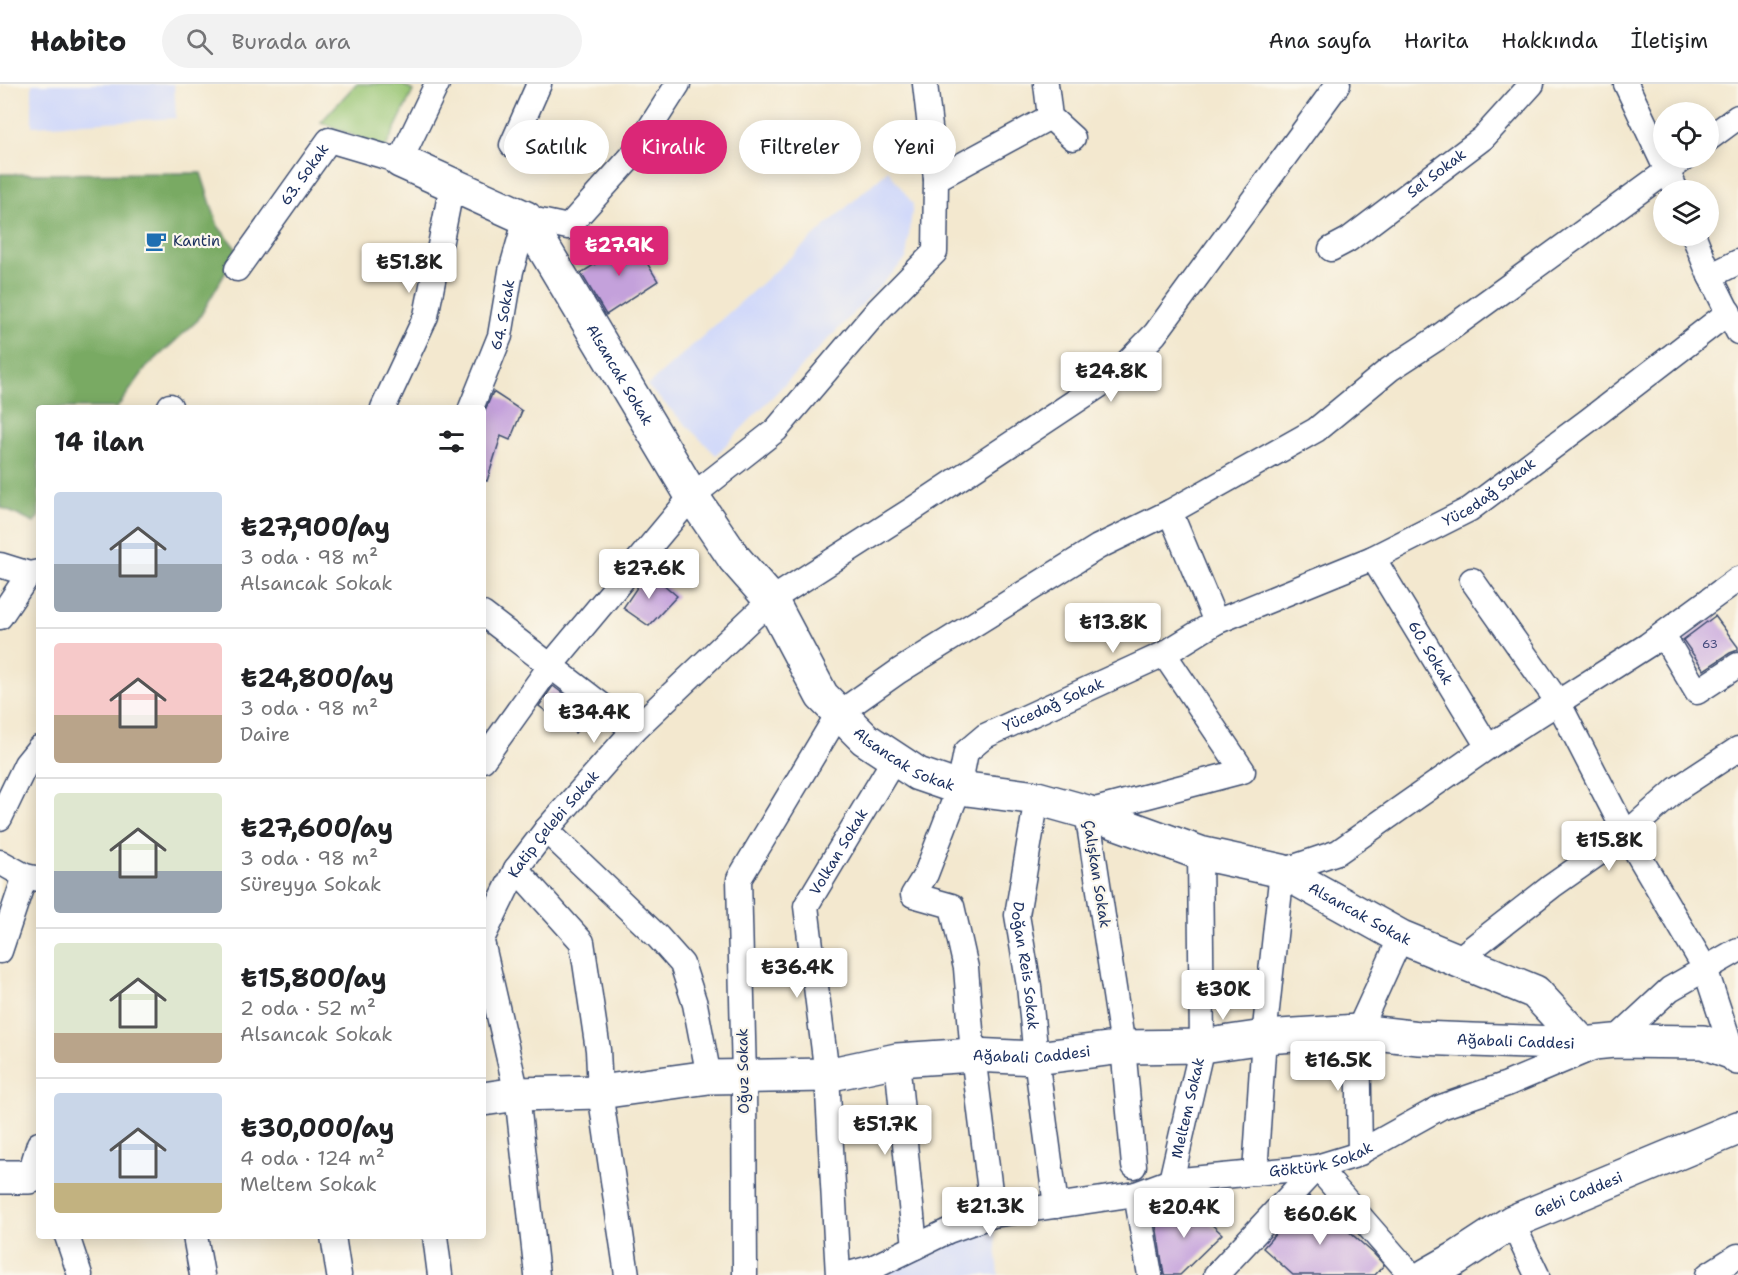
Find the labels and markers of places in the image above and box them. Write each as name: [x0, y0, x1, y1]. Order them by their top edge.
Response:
pin: ₺27.9K: [570, 226, 668, 277]
cafe icon: Kantin: [144, 229, 168, 253]
place label: Kantin: [173, 231, 220, 251]
pin: ₺51.8K: [360, 243, 458, 294]
pin: ₺24.8K: [1062, 352, 1160, 403]
pin: ₺27.6K: [600, 549, 698, 600]
pin: ₺13.8K: [1064, 603, 1162, 654]
pin: ₺34.4K: [545, 693, 643, 744]
pin: ₺15.8K: [1560, 821, 1658, 872]
pin: ₺36.4K: [748, 948, 846, 999]
pin: ₺30K: [1187, 970, 1259, 1021]
pin: ₺16.5K: [1289, 1041, 1387, 1092]
pin: ₺51.7K: [836, 1105, 934, 1156]
pin: ₺21.3K: [941, 1187, 1039, 1238]
pin: ₺20.4K: [1135, 1188, 1233, 1239]
pin: ₺60.6K: [1271, 1195, 1369, 1246]

